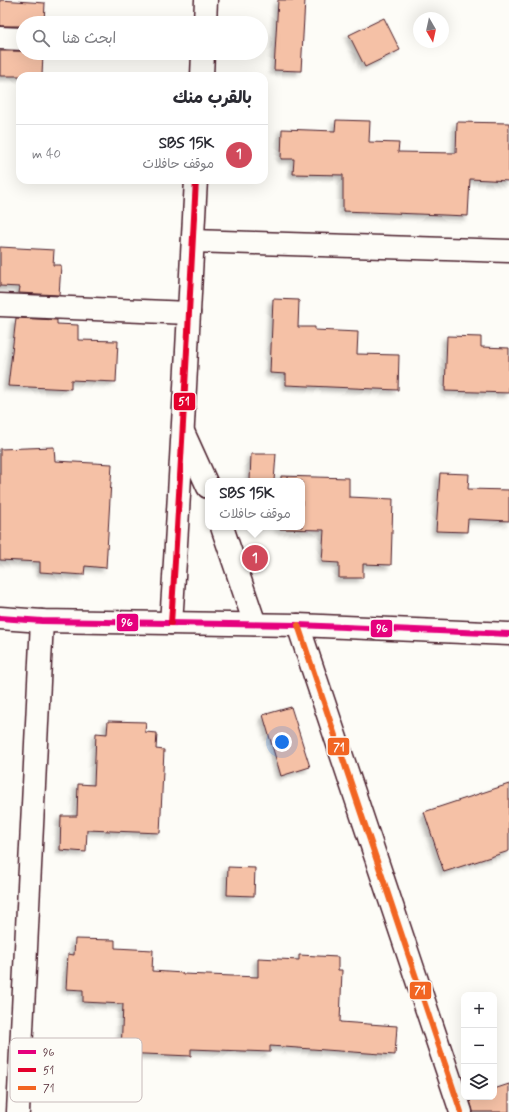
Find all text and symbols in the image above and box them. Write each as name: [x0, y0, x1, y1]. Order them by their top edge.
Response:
north arrow: [413, 12, 449, 48]
search box: [16, 16, 268, 60]
icon: search: [30, 27, 52, 49]
text: ابحث هنا: [62, 29, 116, 49]
text: بالقرب منك: [173, 87, 252, 109]
text: SBS 15K: [159, 134, 214, 154]
text: 40 m: [32, 146, 61, 163]
text: 1: [236, 146, 242, 163]
text: موقف حافلات: [142, 156, 214, 173]
line badge: 51: [173, 392, 196, 411]
text: 51: [178, 395, 190, 409]
popup: [205, 478, 305, 530]
text: SBS 15K: [219, 484, 274, 504]
text: موقف حافلات: [219, 506, 291, 523]
pin: 1: [242, 543, 268, 573]
line badge: 96: [116, 613, 139, 632]
text: 96: [121, 616, 133, 630]
line badge: 96: [370, 619, 393, 638]
text: 96: [376, 622, 388, 636]
your location: [272, 732, 292, 752]
line badge: 71: [327, 737, 350, 756]
text: 71: [333, 741, 345, 755]
line badge: 71: [409, 981, 432, 1000]
text: 71: [414, 984, 426, 998]
map controls: [461, 992, 497, 1100]
button: +: [461, 992, 497, 1028]
button: −: [461, 1028, 497, 1064]
legend: [10, 1038, 142, 1102]
text: 96: [43, 1046, 54, 1060]
text: 51: [43, 1064, 54, 1078]
button: layers: [461, 1064, 497, 1100]
text: 71: [43, 1082, 54, 1096]

